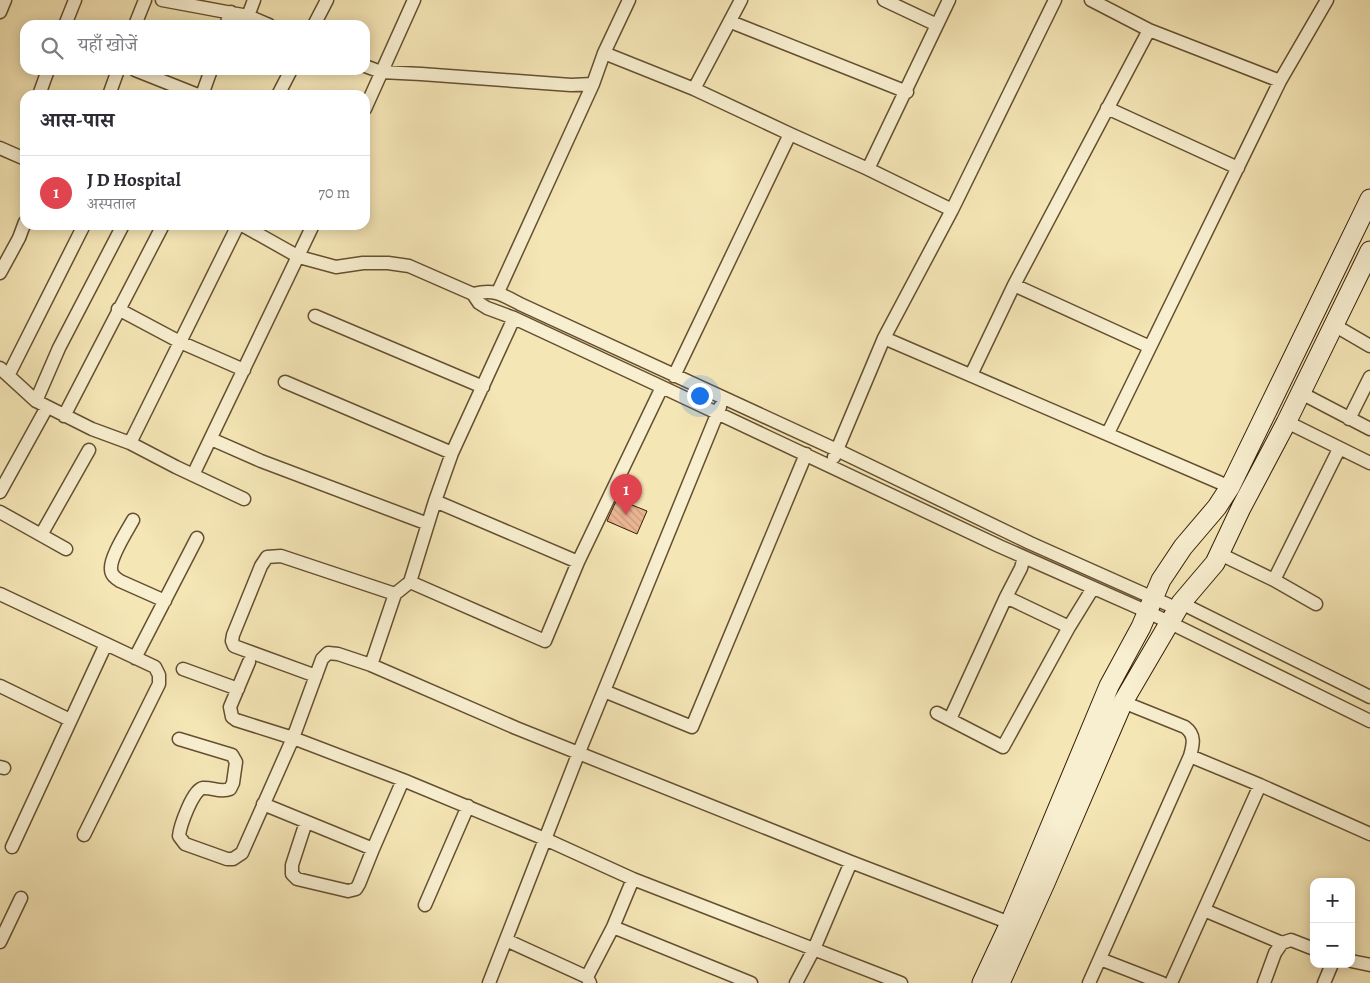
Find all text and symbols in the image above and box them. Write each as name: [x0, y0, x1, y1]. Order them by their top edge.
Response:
search box: [20, 20, 370, 75]
text: यहाँ खोजें: [78, 32, 137, 58]
icon: search: [38, 34, 66, 62]
text: आस-पास: [40, 106, 114, 134]
text: J D Hospital: [87, 167, 181, 193]
text: 1: [53, 182, 59, 204]
text: 70 m: [318, 182, 350, 204]
text: अस्पताल: [87, 193, 136, 215]
your location: [687, 383, 713, 409]
pin: 1: [610, 474, 642, 515]
map controls: [1310, 878, 1355, 968]
button: +: [1310, 878, 1355, 923]
button: −: [1310, 923, 1355, 968]

